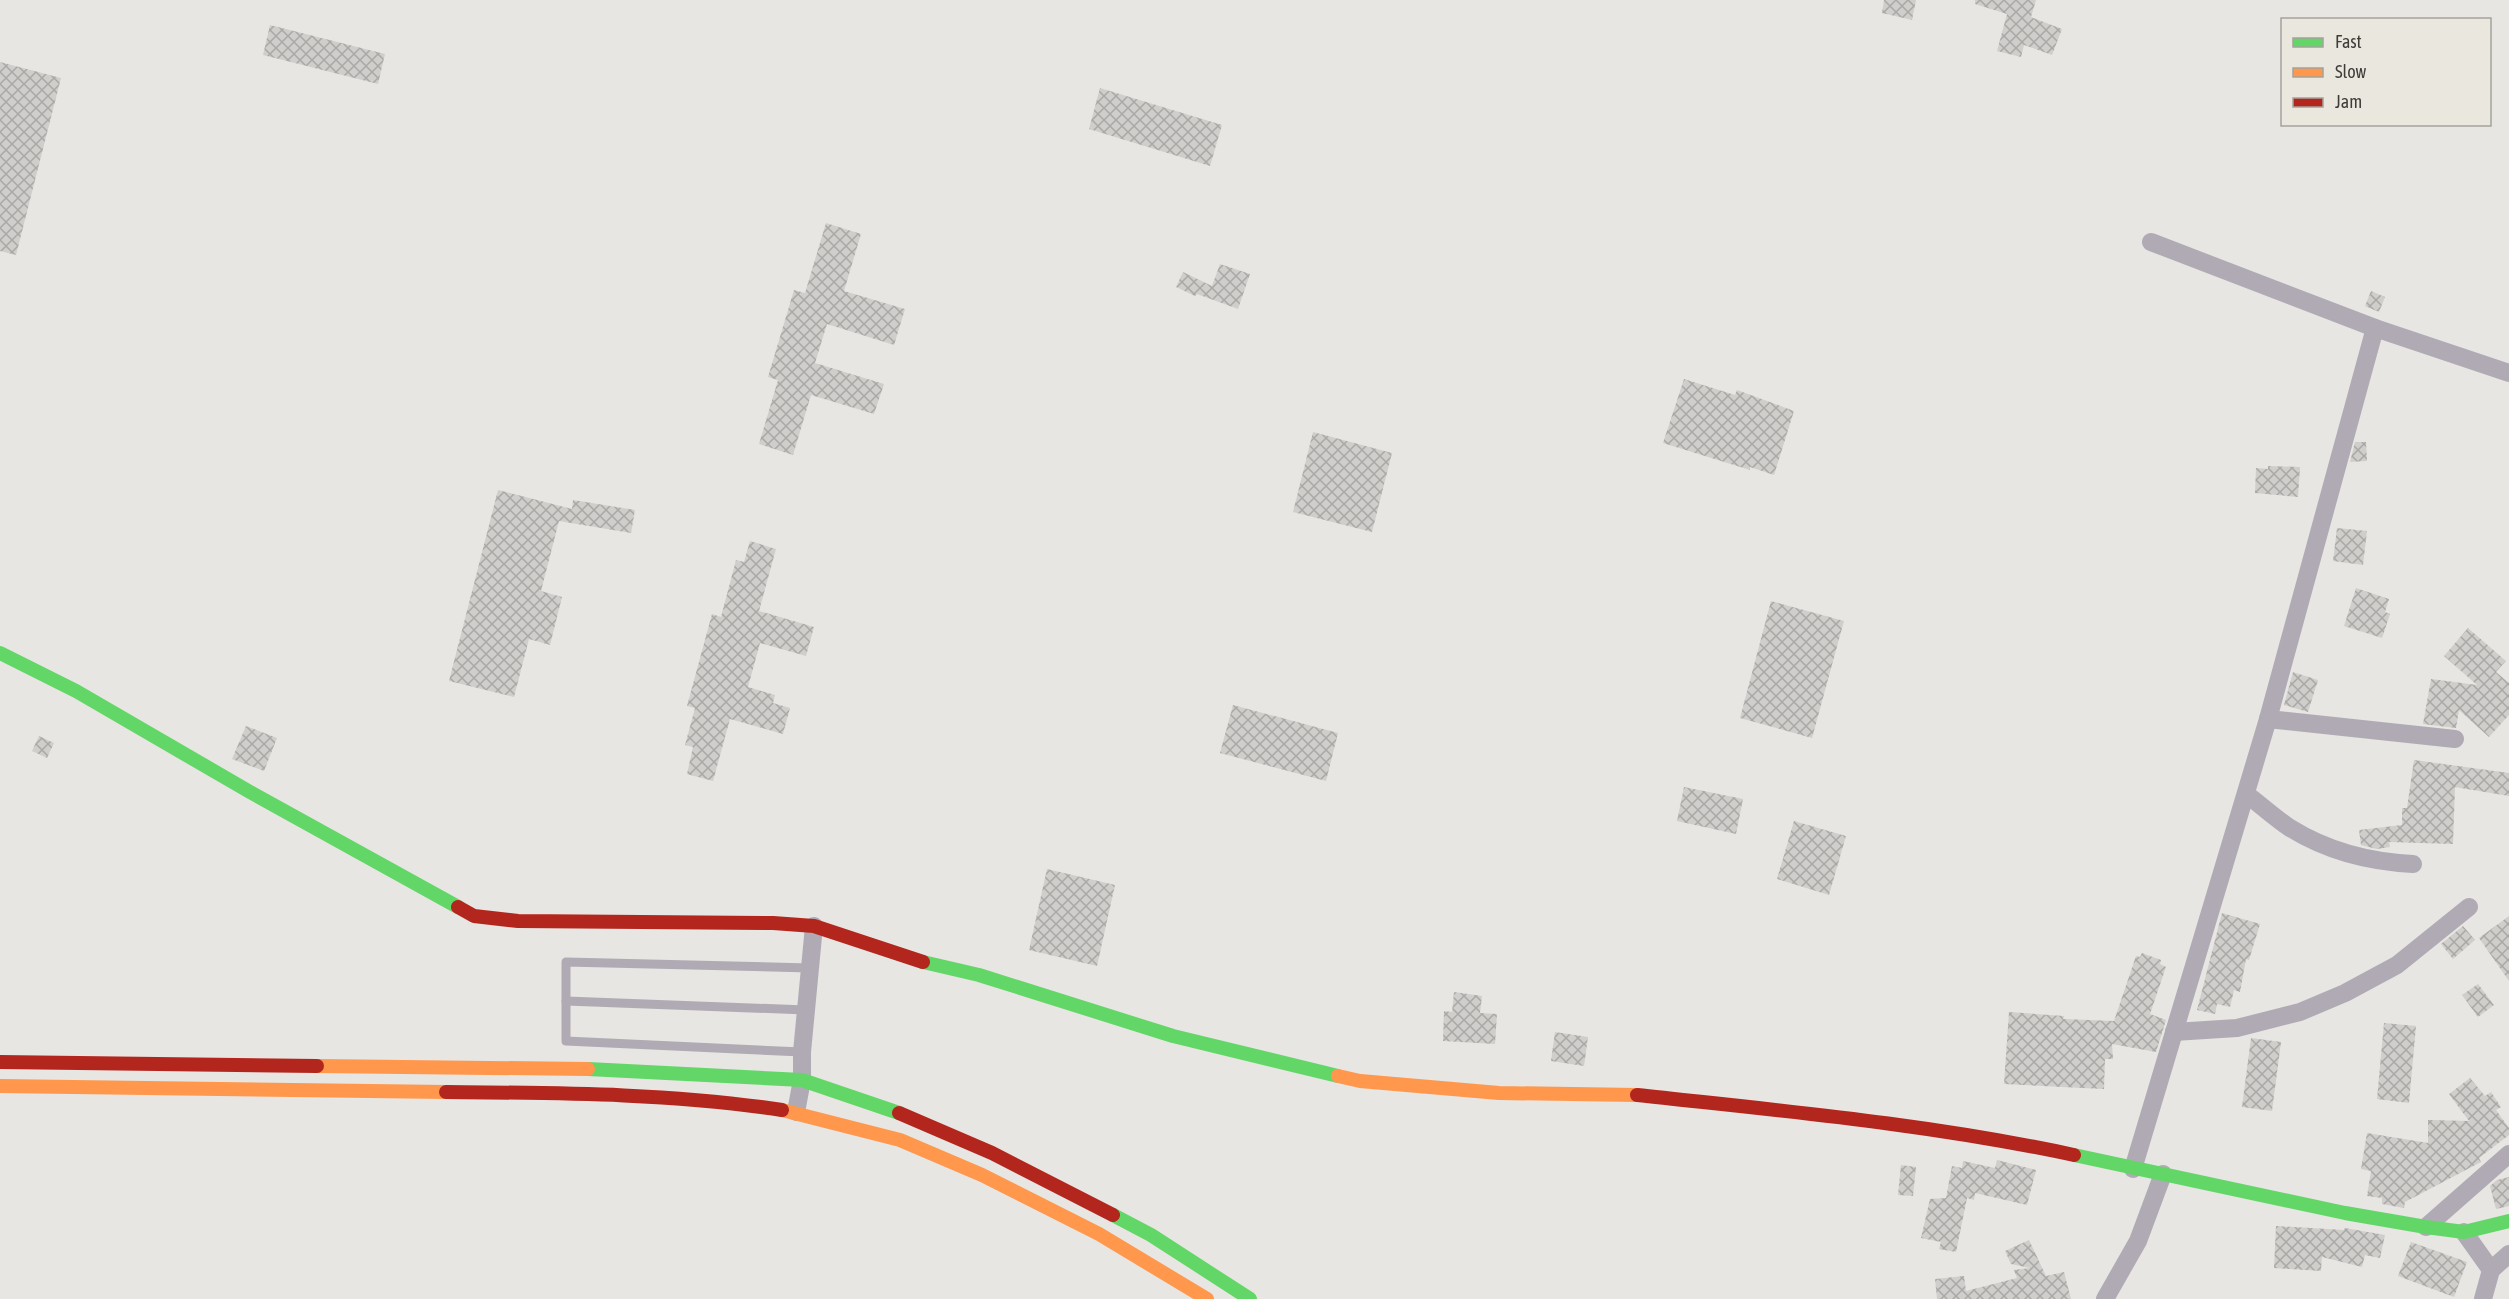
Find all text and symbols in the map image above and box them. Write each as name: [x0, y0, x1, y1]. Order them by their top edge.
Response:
legend: [2281, 18, 2491, 126]
text: Fast: [2335, 31, 2362, 52]
text: Slow: [2335, 61, 2366, 82]
text: Jam: [2335, 91, 2362, 112]

